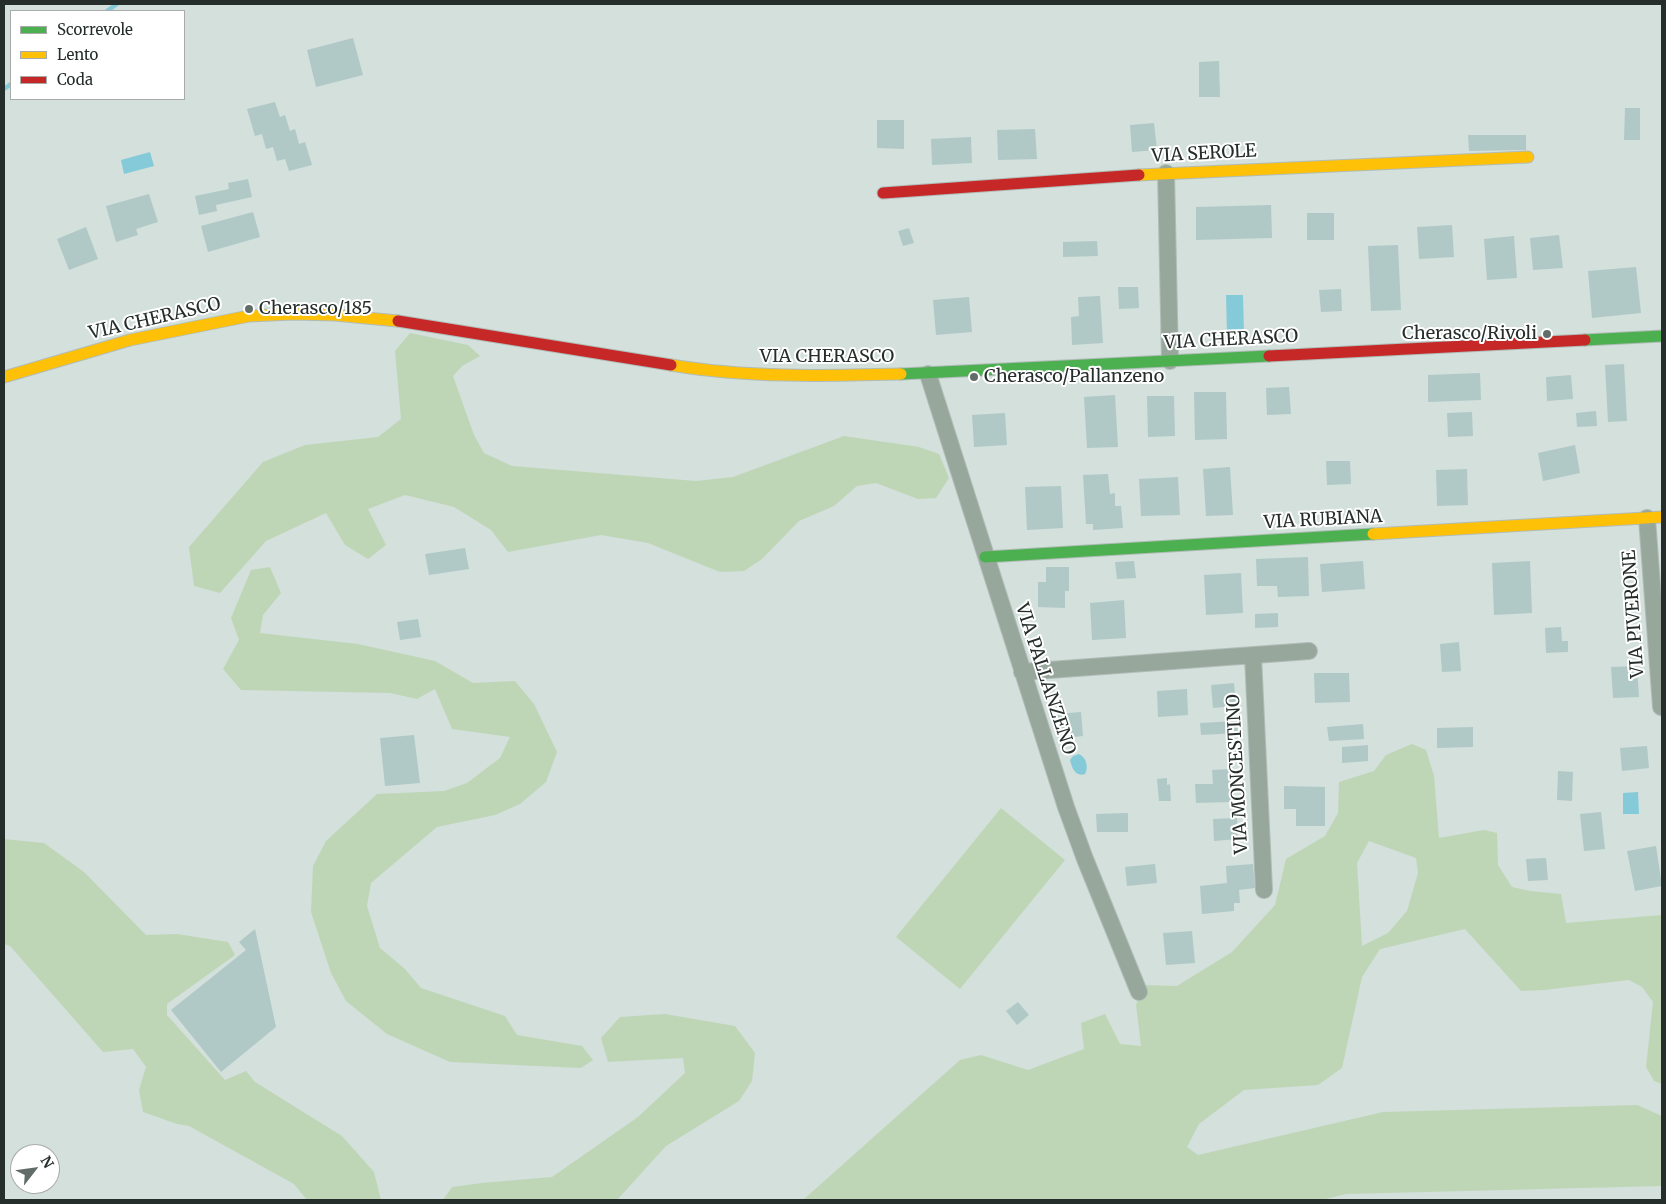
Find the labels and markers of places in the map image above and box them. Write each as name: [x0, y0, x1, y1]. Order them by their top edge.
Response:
place label: Cherasco/185: [259, 298, 372, 320]
marker: Cherasco/185: [243, 303, 255, 315]
place label: Cherasco/Rivoli: [1402, 323, 1537, 345]
marker: Cherasco/Rivoli: [1541, 328, 1553, 340]
place label: Cherasco/Pallanzeno: [984, 366, 1164, 388]
marker: Cherasco/Pallanzeno: [968, 371, 980, 383]

